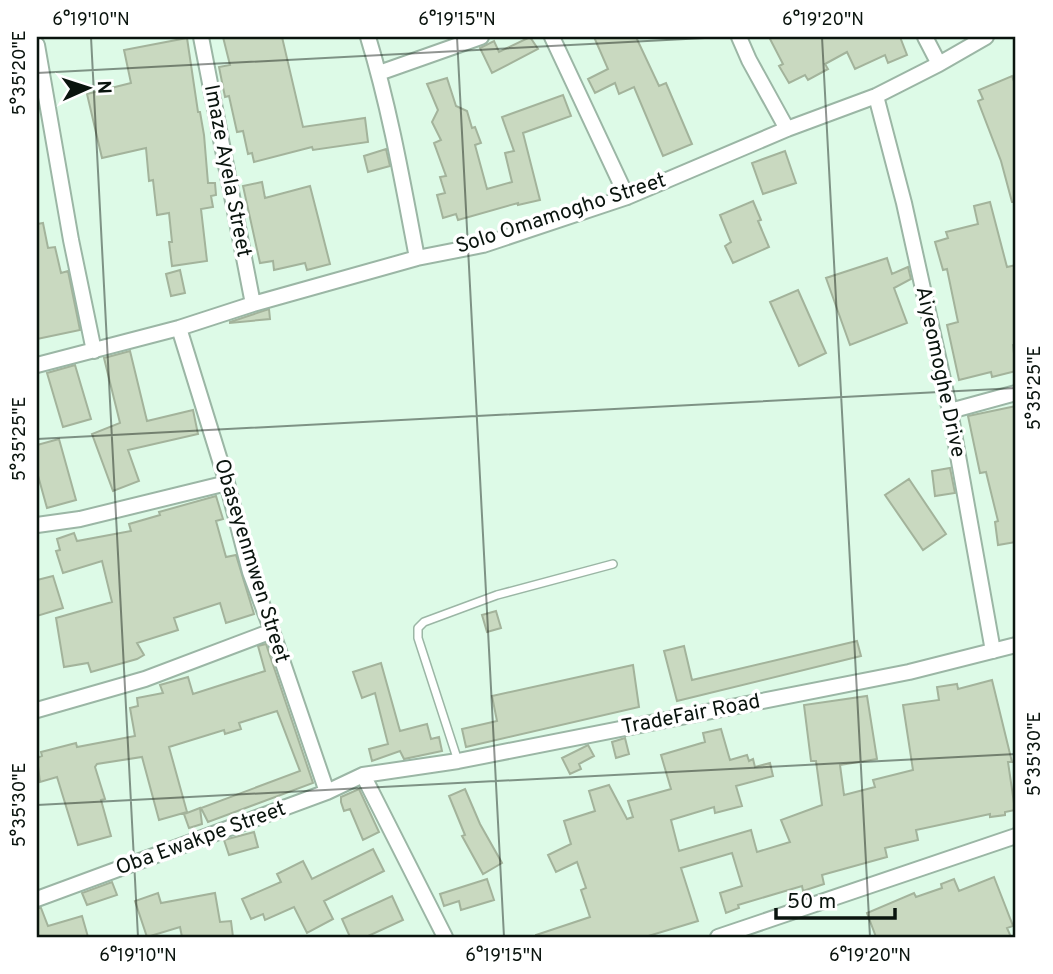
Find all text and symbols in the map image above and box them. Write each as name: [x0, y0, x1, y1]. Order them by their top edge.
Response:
text: 6°19'10"N: [52, 9, 130, 32]
text: 6°19'15"N: [418, 9, 496, 32]
text: 6°19'20"N: [782, 9, 864, 32]
text: 5°35'20"E: [9, 30, 32, 116]
north arrow: [52, 52, 122, 122]
text: N: [91, 80, 115, 95]
street label: Imaze Ayela Street: [197, 82, 257, 260]
street label: Solo Omamogho Street: [453, 167, 669, 261]
street label: Aiyeomoghe Drive: [909, 284, 971, 460]
text: 5°35'25"E: [1024, 346, 1047, 430]
text: 5°35'25"E: [9, 397, 32, 481]
street label: Obaseyenmwen Street: [207, 456, 295, 666]
street label: TradeFair Road: [619, 688, 763, 742]
text: 5°35'30"E: [1024, 712, 1047, 796]
text: 5°35'30"E: [9, 763, 32, 847]
street label: Oba Ewakpe Street: [112, 796, 290, 882]
scale bar: [776, 876, 895, 920]
text: 50 m: [787, 889, 836, 916]
text: 6°19'10"N: [99, 945, 177, 968]
text: 6°19'15"N: [465, 945, 543, 968]
text: 6°19'20"N: [829, 945, 911, 968]

